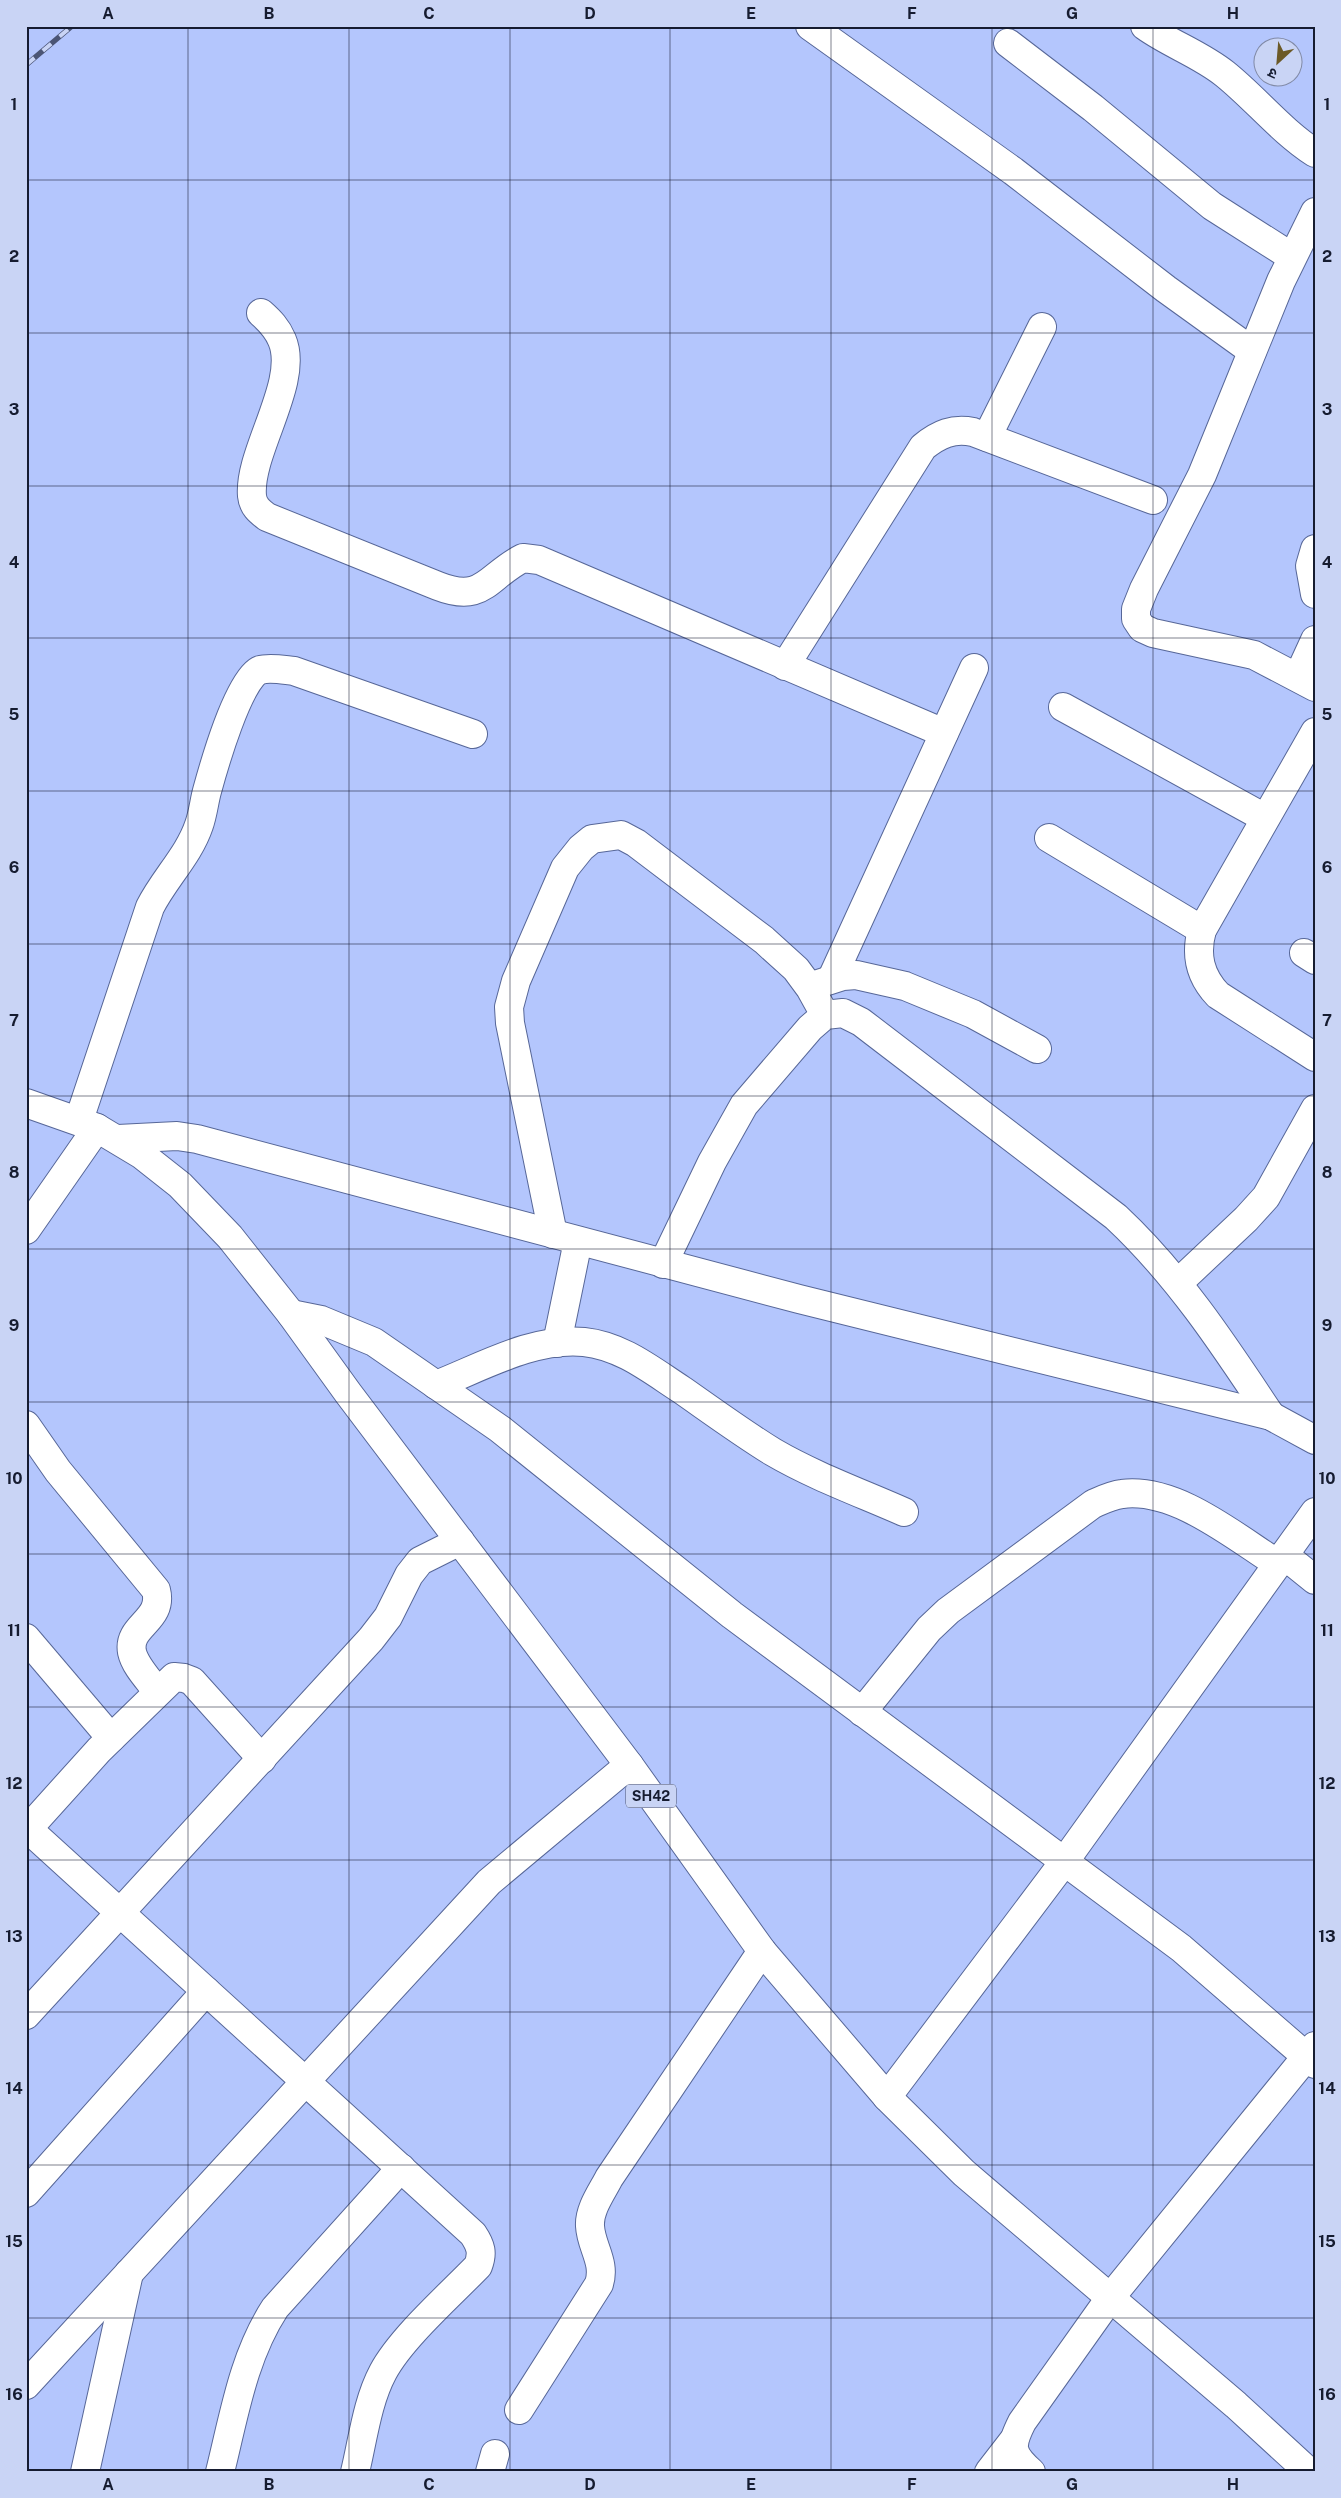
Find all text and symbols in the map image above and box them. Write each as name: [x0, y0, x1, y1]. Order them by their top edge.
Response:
text: A: [102, 4, 114, 23]
text: B: [264, 4, 275, 23]
text: C: [423, 4, 435, 23]
text: D: [584, 4, 596, 23]
text: E: [746, 4, 756, 23]
text: F: [907, 4, 917, 23]
text: G: [1066, 4, 1078, 23]
text: H: [1227, 4, 1239, 23]
north arrow: [1254, 38, 1304, 88]
text: उ: [1264, 64, 1279, 83]
text: 1: [11, 95, 17, 114]
text: 1: [1324, 95, 1330, 114]
text: 2: [9, 247, 19, 266]
text: 2: [1322, 247, 1332, 266]
text: 3: [9, 400, 19, 419]
text: 3: [1322, 400, 1332, 419]
text: 4: [9, 553, 20, 572]
text: 4: [1322, 553, 1333, 572]
text: 5: [9, 705, 20, 724]
text: 5: [1322, 705, 1333, 724]
text: 6: [9, 858, 19, 877]
text: 6: [1322, 858, 1332, 877]
text: 7: [9, 1011, 19, 1030]
text: 7: [1322, 1011, 1332, 1030]
text: 8: [9, 1163, 20, 1182]
text: 8: [1322, 1163, 1333, 1182]
text: 9: [9, 1316, 19, 1335]
text: 9: [1322, 1316, 1332, 1335]
text: 10: [5, 1469, 23, 1488]
text: 10: [1318, 1469, 1336, 1488]
text: 11: [7, 1621, 21, 1640]
text: 11: [1320, 1621, 1334, 1640]
text: 12: [5, 1774, 23, 1793]
text: 12: [1318, 1774, 1336, 1793]
road number: SH42: [626, 1784, 676, 1808]
text: 13: [5, 1927, 23, 1946]
text: 13: [1318, 1927, 1336, 1946]
text: 14: [5, 2079, 23, 2098]
text: 14: [1318, 2079, 1336, 2098]
text: 15: [5, 2232, 23, 2251]
text: 15: [1318, 2232, 1336, 2251]
text: 16: [5, 2385, 23, 2404]
text: 16: [1318, 2385, 1336, 2404]
text: A: [102, 2475, 114, 2494]
text: B: [264, 2475, 275, 2494]
text: C: [423, 2475, 435, 2494]
text: D: [584, 2475, 596, 2494]
text: E: [746, 2475, 756, 2494]
text: F: [907, 2475, 917, 2494]
text: G: [1066, 2475, 1078, 2494]
text: H: [1227, 2475, 1239, 2494]

